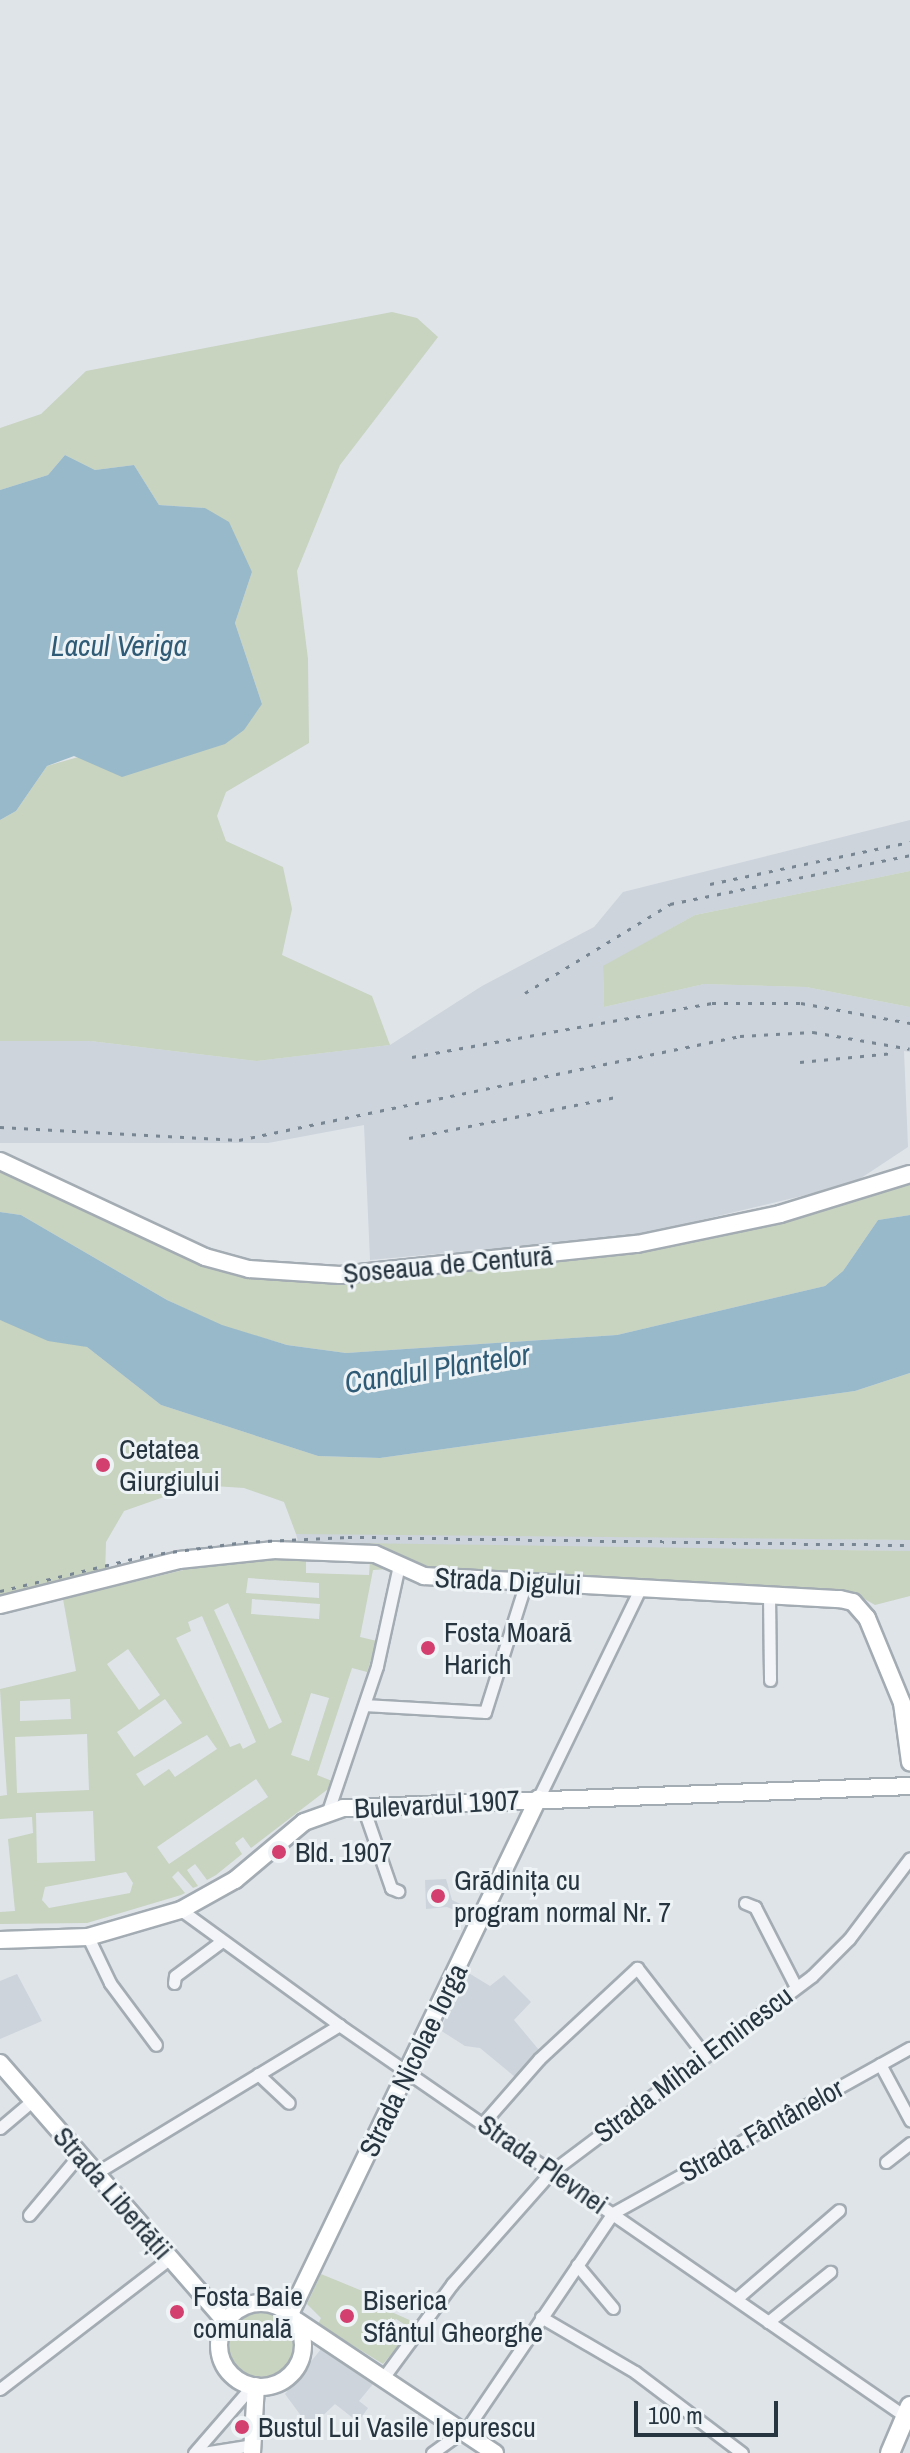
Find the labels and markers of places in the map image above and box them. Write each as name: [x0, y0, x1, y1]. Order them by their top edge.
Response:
place label: Cetatea Giurgiului: [119, 1432, 220, 1498]
marker: Cetatea Giurgiului: [94, 1456, 112, 1474]
place label: Fosta Moară Harich: [444, 1615, 572, 1681]
marker: Fosta Moară Harich: [419, 1639, 437, 1657]
place label: Bld. 1907: [295, 1835, 392, 1869]
marker: Bld. 1907: [270, 1843, 288, 1861]
place label: Grădinița cu program normal Nr. 7: [454, 1863, 671, 1929]
marker: Grădinița cu program normal Nr. 7: [429, 1887, 447, 1905]
place label: Fosta Baie comunală: [193, 2279, 303, 2345]
place label: Biserica Sfântul Gheorghe: [363, 2283, 543, 2349]
marker: Fosta Baie comunală: [168, 2303, 186, 2321]
marker: Biserica Sfântul Gheorghe: [338, 2307, 356, 2325]
place label: Bustul Lui Vasile Iepurescu: [258, 2410, 536, 2444]
marker: Bustul Lui Vasile Iepurescu: [233, 2418, 251, 2436]

